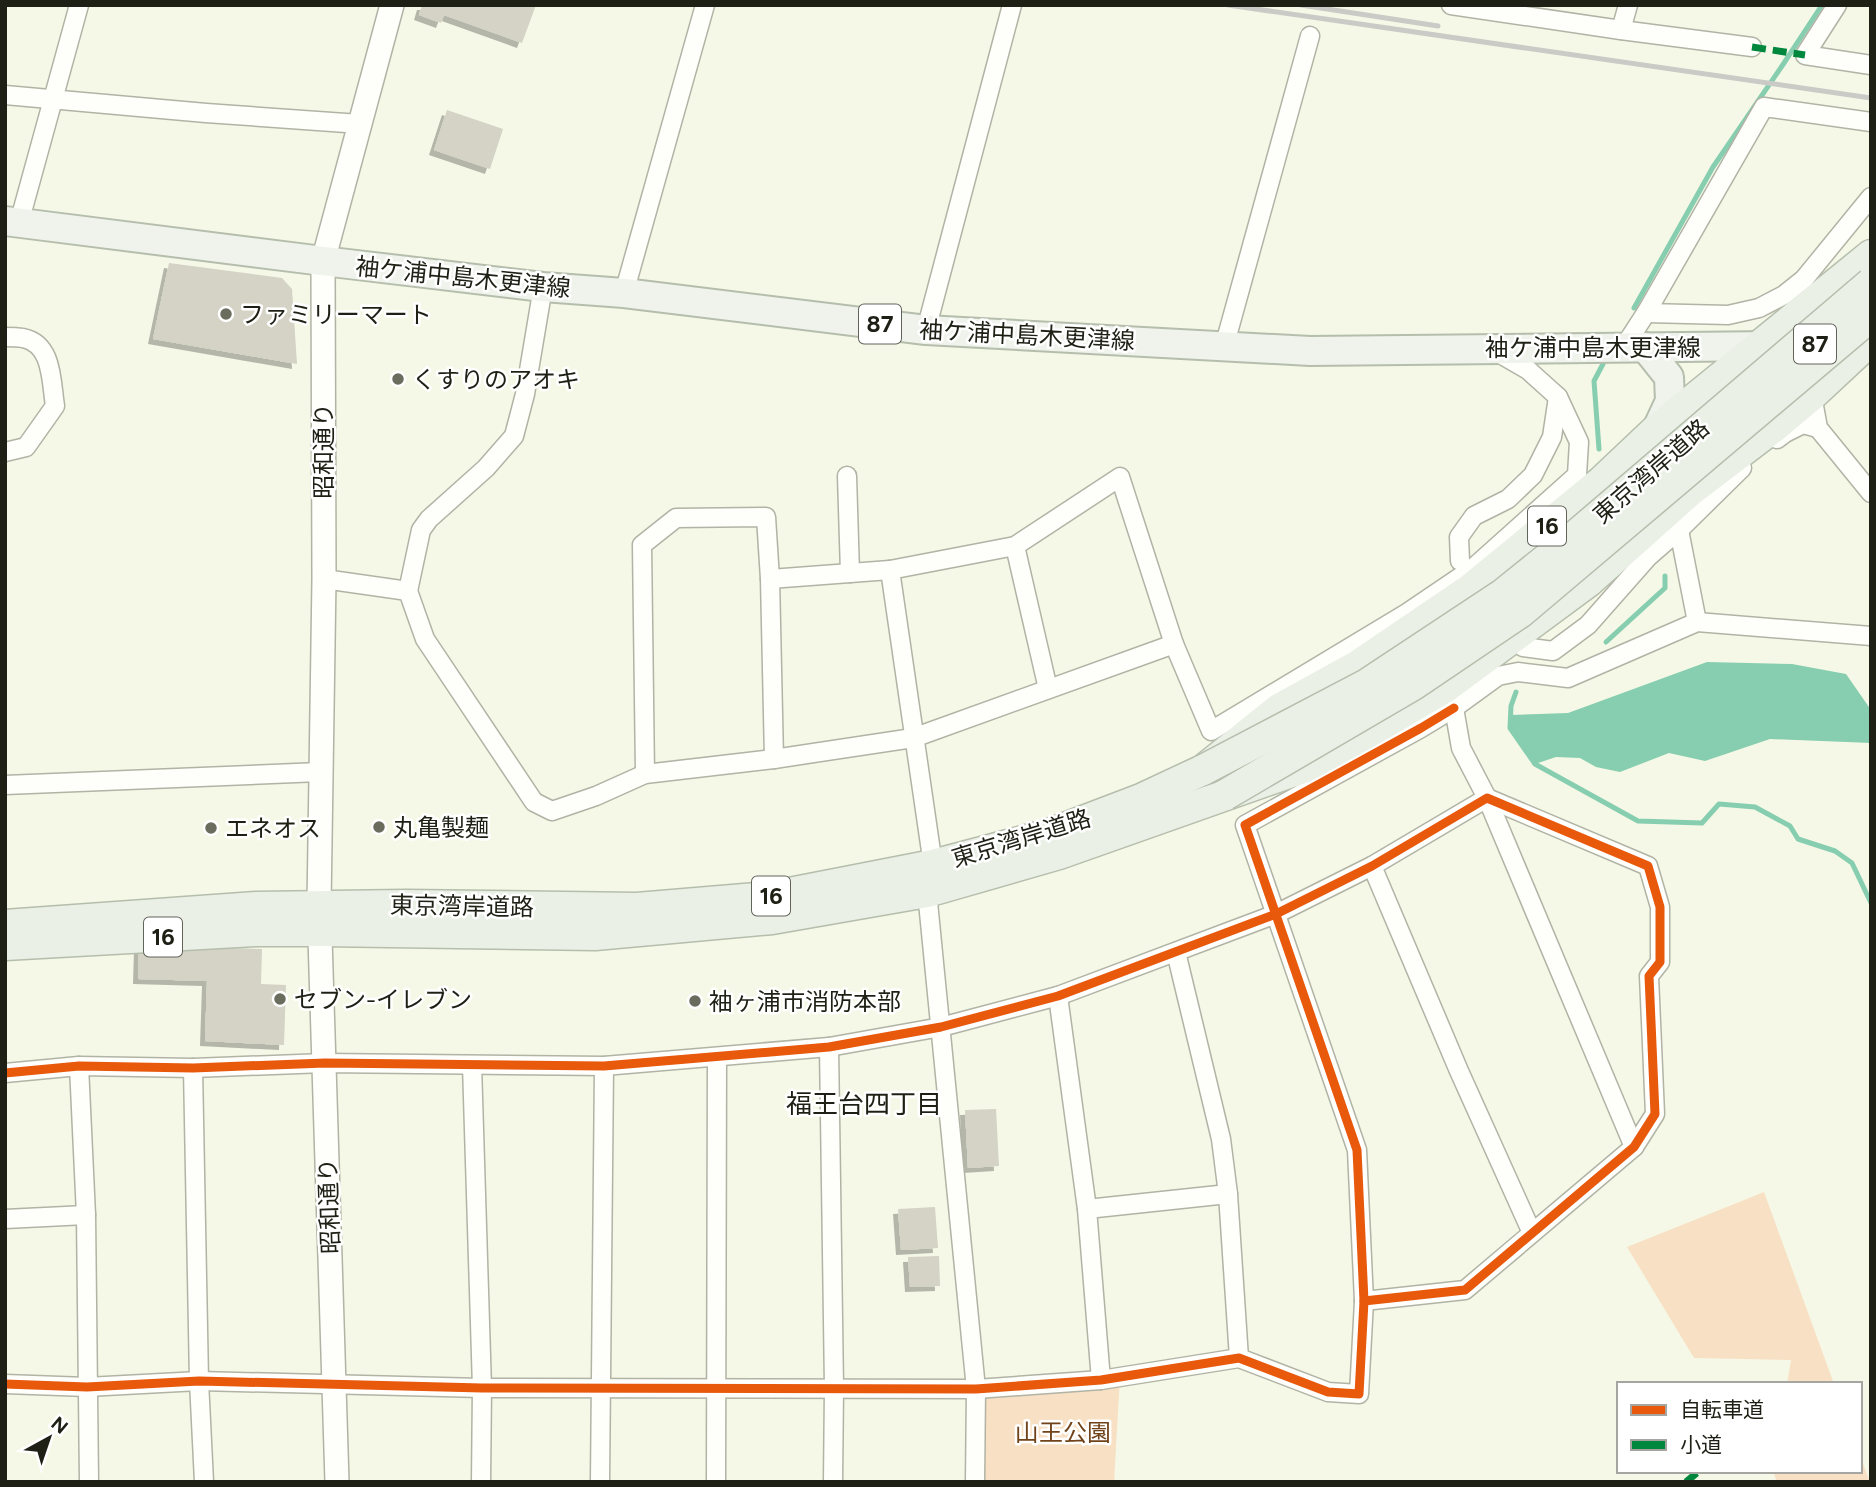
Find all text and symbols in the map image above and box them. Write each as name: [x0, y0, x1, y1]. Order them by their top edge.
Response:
street label: 袖ケ浦中島木更津線: [354, 251, 572, 303]
place label: ファミリーマート: [240, 300, 432, 329]
road number: 87: [859, 304, 901, 344]
marker: ファミリーマート: [218, 306, 234, 322]
street label: 袖ケ浦中島木更津線: [918, 315, 1136, 355]
road number: 87: [1794, 324, 1836, 364]
street label: 袖ケ浦中島木更津線: [1485, 333, 1701, 362]
place label: くすりのアオキ: [412, 365, 580, 394]
marker: くすりのアオキ: [390, 371, 406, 387]
street label: 昭和通り: [309, 403, 338, 499]
street label: 東京湾岸道路: [1587, 413, 1715, 529]
road number: 16: [1528, 506, 1566, 546]
street label: 東京湾岸道路: [948, 803, 1094, 873]
place label: 丸亀製麺: [393, 813, 489, 842]
place label: エネオス: [225, 814, 321, 843]
marker: 丸亀製麺: [371, 819, 387, 835]
marker: エネオス: [203, 820, 219, 836]
road number: 16: [752, 876, 790, 916]
street label: 東京湾岸道路: [390, 890, 534, 922]
road number: 16: [144, 918, 182, 956]
place label: セブン-イレブン: [294, 985, 472, 1014]
place label: 袖ヶ浦市消防本部: [709, 987, 901, 1016]
marker: セブン-イレブン: [272, 991, 288, 1007]
marker: 袖ヶ浦市消防本部: [687, 993, 703, 1009]
district label: 福王台四丁目: [786, 1088, 942, 1120]
street label: 昭和通り: [313, 1158, 345, 1254]
legend: [1617, 1382, 1862, 1473]
text: 自転車道: [1680, 1397, 1764, 1422]
north arrow: [14, 1403, 84, 1473]
text: N: [47, 1412, 73, 1439]
park label: 山王公園: [1015, 1418, 1111, 1447]
text: 小道: [1680, 1432, 1722, 1457]

